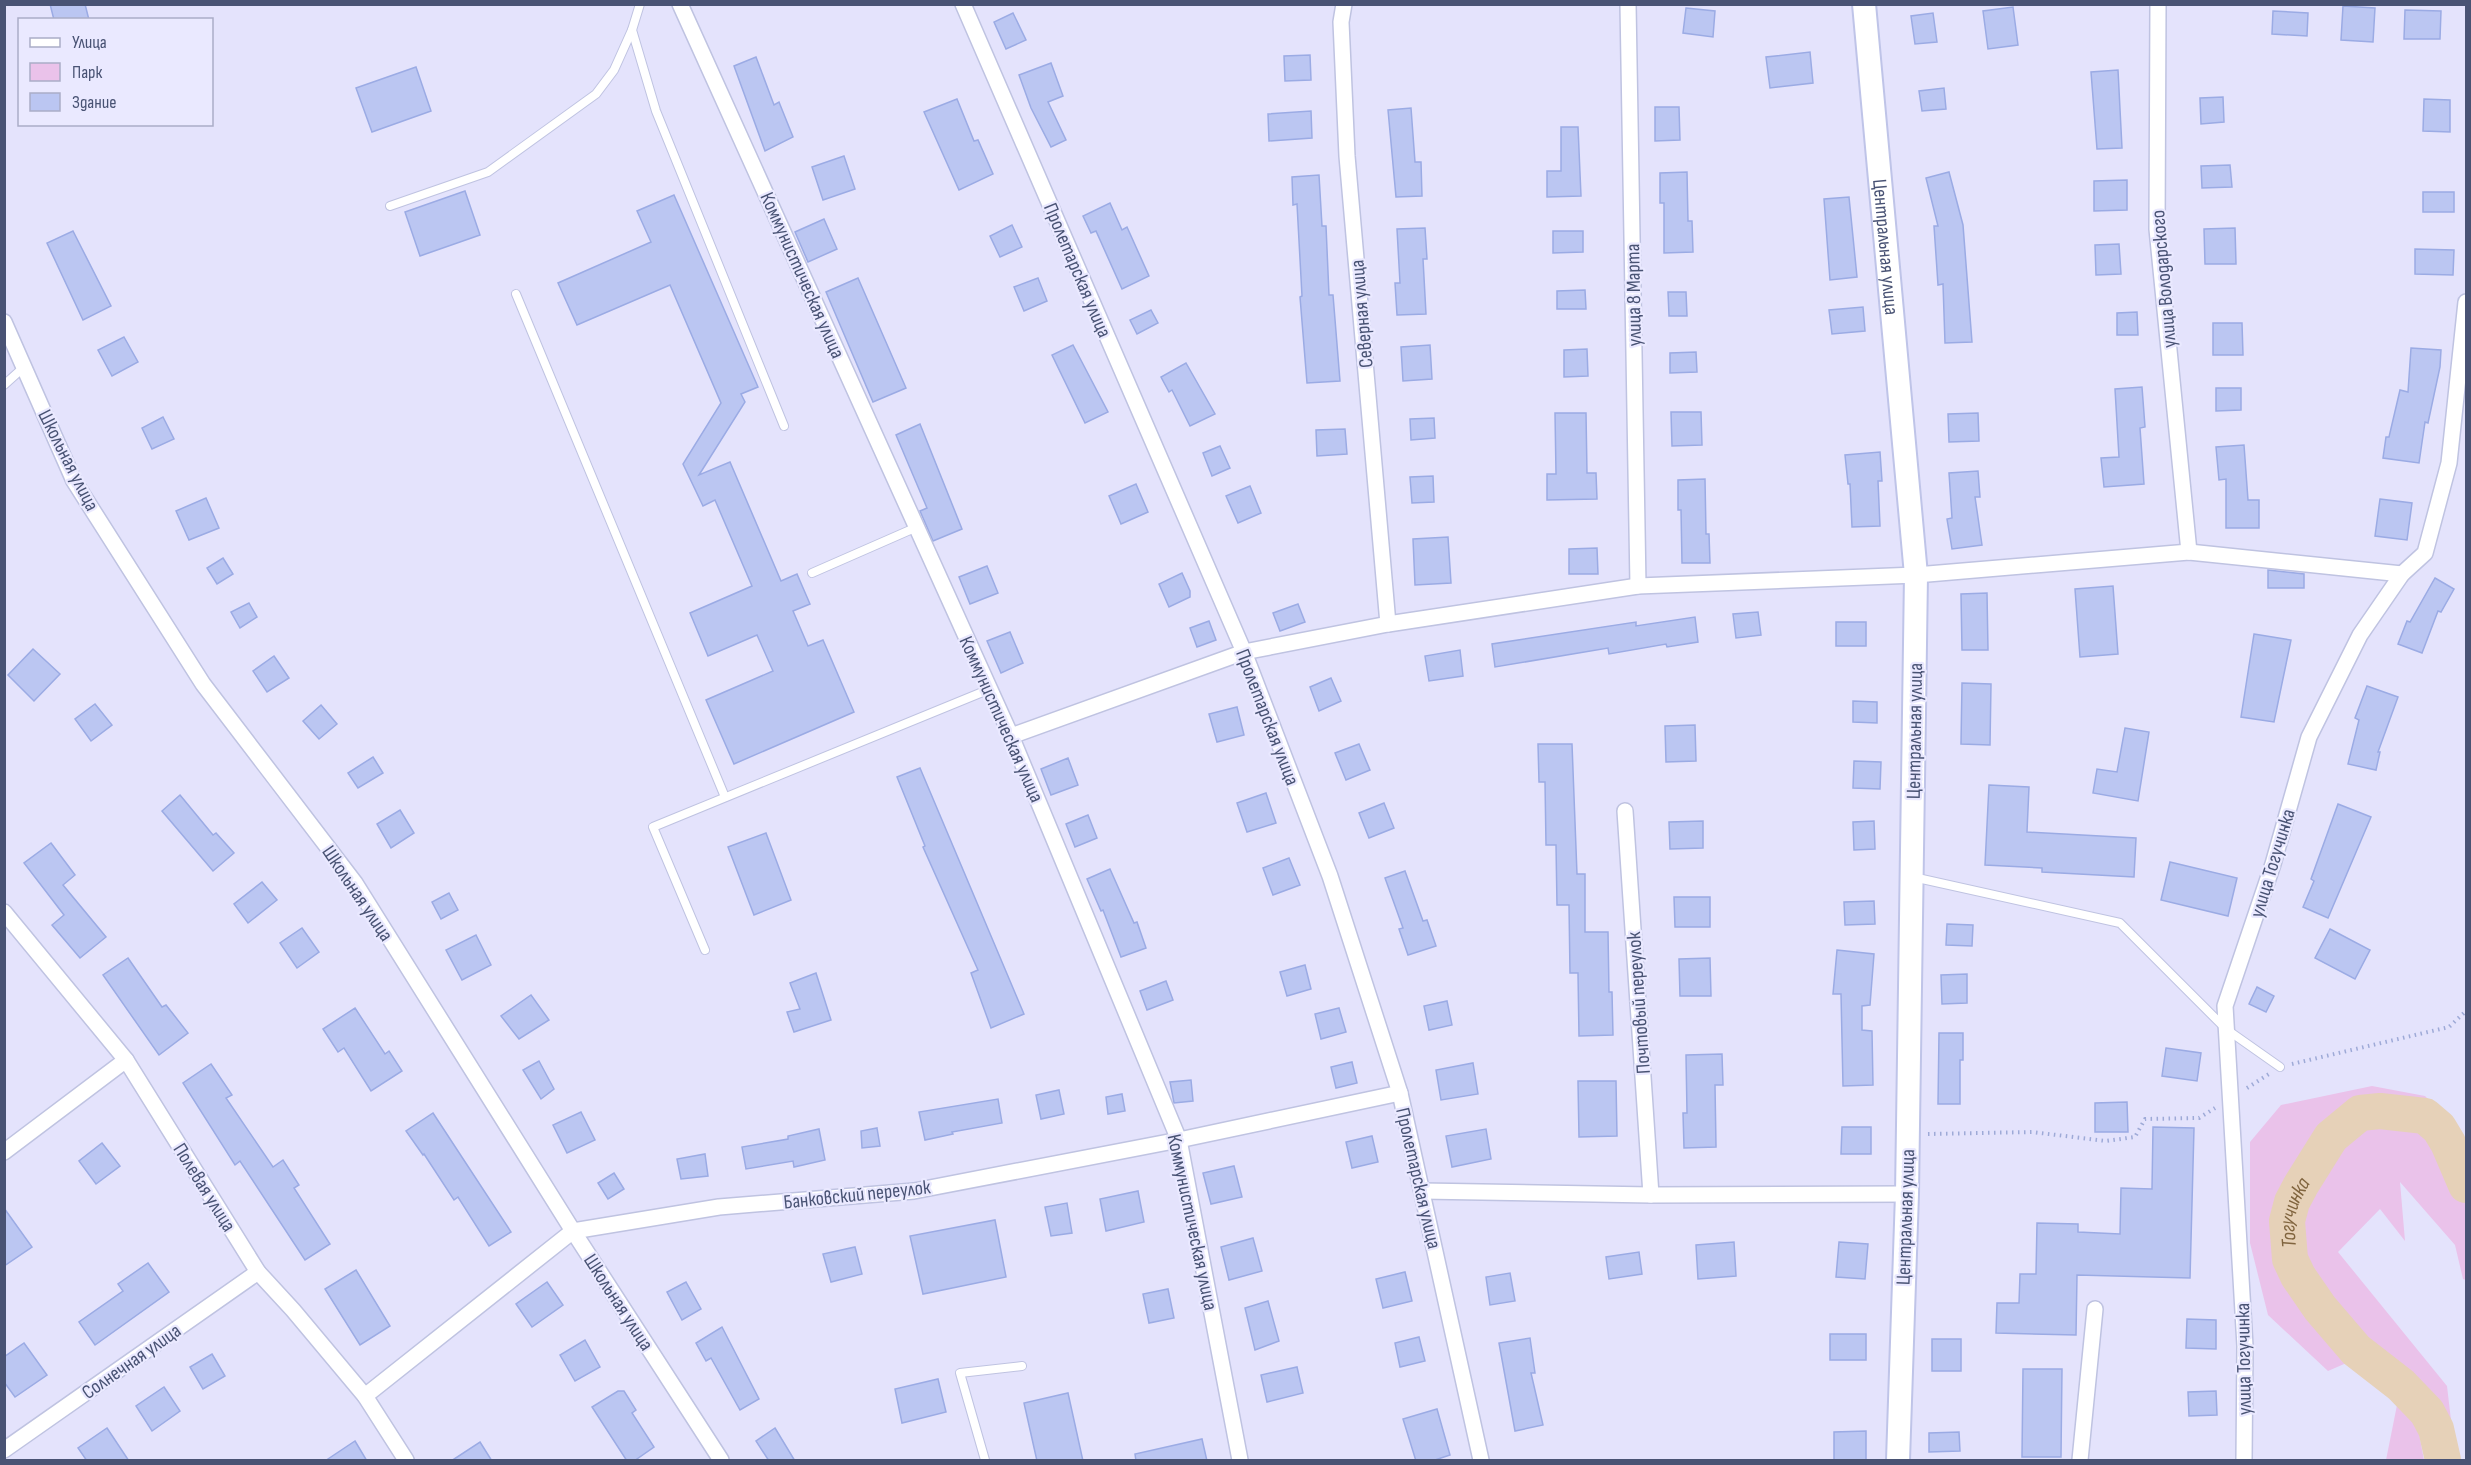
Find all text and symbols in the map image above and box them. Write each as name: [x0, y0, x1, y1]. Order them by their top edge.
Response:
legend: [18, 18, 213, 126]
text: Улица: [72, 32, 107, 53]
text: Парк: [72, 62, 103, 83]
text: Здание: [72, 92, 117, 113]
street label: Центральная улица: [1867, 178, 1903, 316]
street label: Коммунистическая улица: [755, 189, 850, 362]
street label: Пролетарская улица: [1038, 199, 1116, 341]
street label: улица Володарского: [2146, 209, 2182, 349]
street label: улица 8 Марта: [1621, 244, 1647, 346]
street label: Северная улица: [1345, 259, 1379, 369]
street label: Школьная улица: [32, 406, 104, 515]
street label: Коммунистическая улица: [954, 633, 1049, 806]
street label: Пролетарская улица: [1230, 646, 1304, 789]
street label: Центральная улица: [1902, 663, 1928, 799]
street label: улица Тогучинка: [2245, 806, 2301, 920]
street label: Школьная улица: [316, 841, 398, 946]
street label: Почтовый переулок: [1622, 931, 1656, 1075]
street label: Пролетарская улица: [1390, 1105, 1446, 1251]
street label: Коммунистическая улица: [1162, 1132, 1222, 1312]
street label: Полевая улица: [168, 1139, 241, 1236]
street label: Центральная улица: [1892, 1149, 1920, 1285]
water label: Тогучинка: [2274, 1172, 2316, 1249]
street label: Банковский переулок: [782, 1175, 932, 1215]
street label: Школьная улица: [578, 1250, 658, 1355]
street label: улица Тогучинка: [2231, 1303, 2257, 1415]
street label: Солнечная улица: [77, 1319, 186, 1405]

